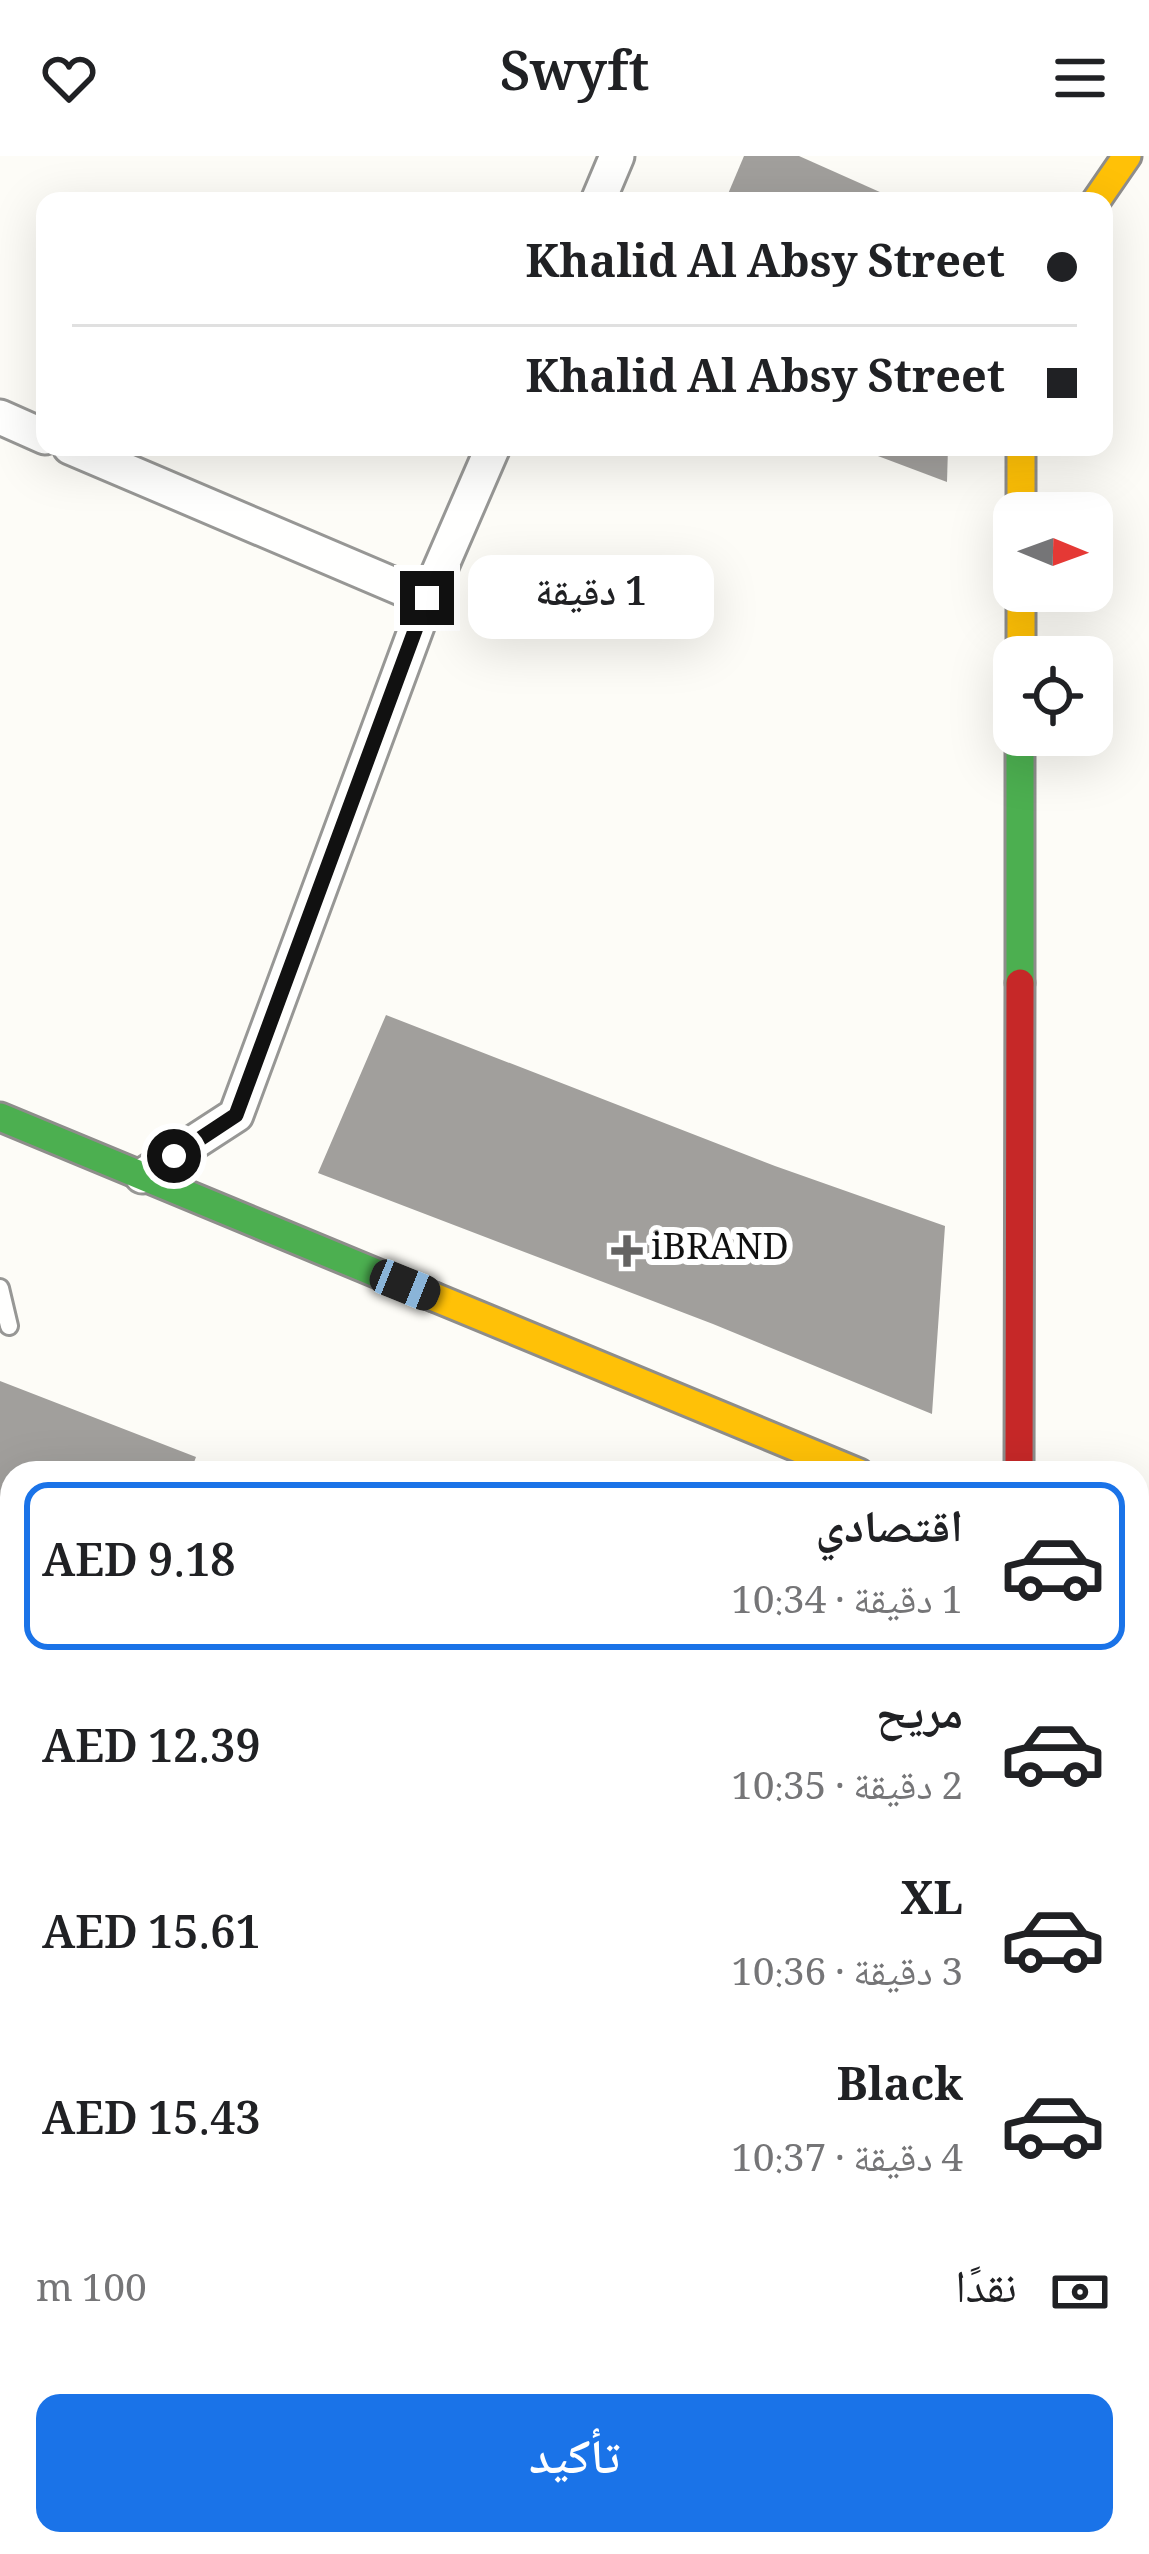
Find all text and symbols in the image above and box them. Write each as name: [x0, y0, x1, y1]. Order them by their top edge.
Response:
text: Swyft: [500, 32, 649, 124]
icon: heart: [36, 45, 102, 111]
icon: menu: [1047, 45, 1113, 111]
text: Khalid Al Absy Street: [526, 229, 1005, 306]
text: Khalid Al Absy Street: [526, 344, 1005, 421]
north arrow: [993, 492, 1113, 612]
map controls: [993, 492, 1113, 756]
callout: 1 دقيقة: [469, 556, 715, 640]
text: 1 دقيقة: [535, 563, 647, 630]
route end: [400, 571, 454, 625]
button: locate: [993, 636, 1113, 756]
route start: [147, 1129, 201, 1183]
place label: iBRAND: [651, 1221, 789, 1282]
marker: iBRAND: [614, 1238, 640, 1264]
car: [365, 1255, 445, 1315]
text: اقتصادي: [816, 1494, 963, 1571]
icon: car: [999, 1512, 1107, 1620]
text: AED 9.18: [42, 1528, 236, 1605]
text: 1 دقيقة · 10:34: [731, 1571, 963, 1638]
text: مريح: [876, 1680, 963, 1757]
icon: car: [999, 1698, 1107, 1806]
text: AED 12.39: [42, 1714, 261, 1791]
text: 2 دقيقة · 10:35: [731, 1757, 963, 1824]
text: XL: [901, 1866, 963, 1943]
icon: car: [999, 1884, 1107, 1992]
text: AED 15.61: [42, 1900, 261, 1977]
text: 3 دقيقة · 10:36: [731, 1943, 963, 2010]
text: Black: [837, 2052, 963, 2129]
icon: car: [999, 2070, 1107, 2178]
text: AED 15.43: [42, 2086, 261, 2163]
text: 4 دقيقة · 10:37: [731, 2129, 963, 2196]
text: نقدًا: [955, 2254, 1017, 2331]
text: 100 m: [36, 2259, 147, 2326]
icon: cash: [1047, 2259, 1113, 2325]
button: تأكيد: [36, 2394, 1113, 2532]

